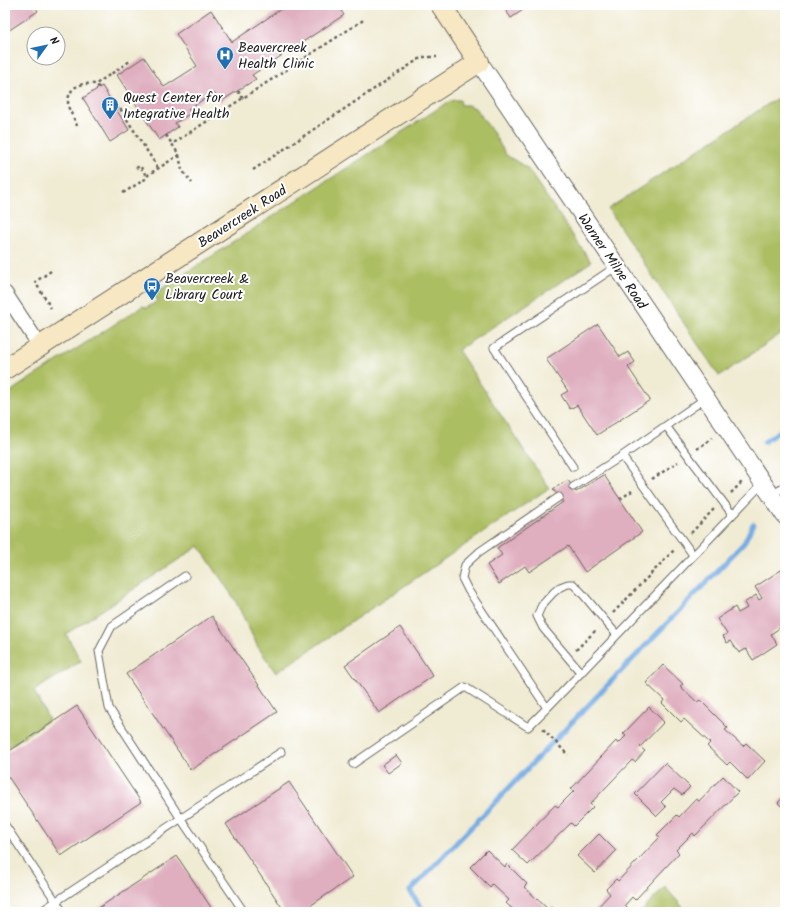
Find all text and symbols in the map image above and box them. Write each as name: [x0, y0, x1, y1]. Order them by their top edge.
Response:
north arrow: [26, 26, 66, 66]
text: N: [44, 33, 63, 49]
place label: Beavercreek Health Clinic: [238, 37, 314, 75]
hospital icon: Beavercreek Health Clinic: [215, 45, 235, 70]
place label: Quest Center for Integrative Health: [123, 87, 230, 125]
building icon: Quest Center for Integrative Health: [100, 95, 120, 120]
street label: Beavercreek Road: [194, 179, 292, 254]
street label: Warner Milne Road: [572, 209, 653, 315]
place label: Beavercreek & Library Court: [165, 268, 249, 306]
bus stop icon: Beavercreek & Library Court: [142, 276, 162, 301]

